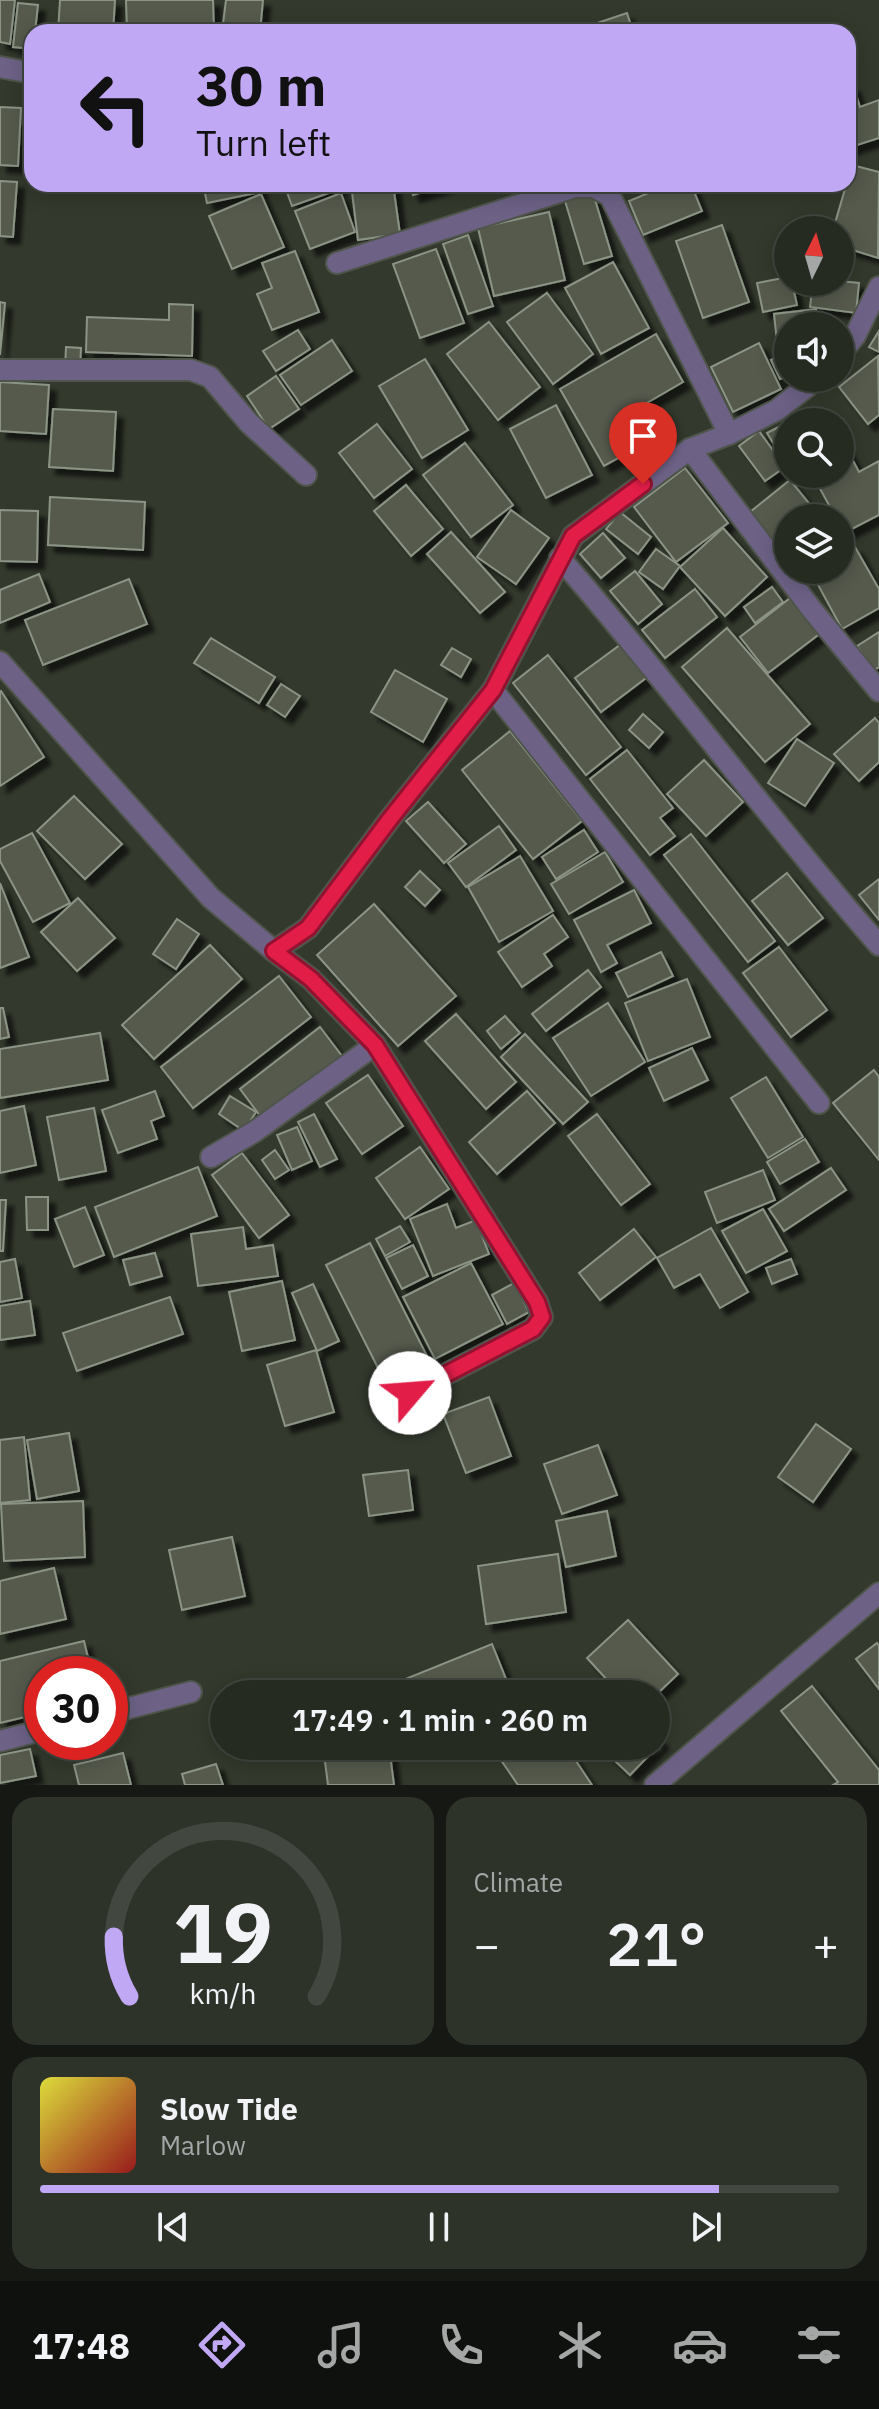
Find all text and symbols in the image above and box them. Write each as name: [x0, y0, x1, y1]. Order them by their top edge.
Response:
text: 30 m: [196, 49, 326, 121]
icon: left: [64, 56, 168, 160]
text: Turn left: [196, 119, 331, 166]
north arrow: [774, 216, 854, 296]
map controls: [774, 216, 854, 584]
button: sound: [774, 312, 854, 392]
pin: [609, 402, 677, 484]
button: search: [774, 408, 854, 488]
icon: arrive: [621, 414, 665, 458]
button: layers: [774, 504, 854, 584]
position arrow: [368, 1351, 452, 1435]
speed limit sign: 30: [24, 1656, 128, 1760]
text: 17:49 · 1 min · 260 m: [292, 1700, 588, 1739]
text: Climate: [474, 1865, 563, 1899]
text: 19: [173, 1878, 273, 1986]
text: 21°: [606, 1904, 706, 1983]
text: −: [474, 1916, 500, 1973]
text: +: [813, 1916, 839, 1973]
text: km/h: [189, 1975, 256, 2012]
text: Slow Tide: [160, 2089, 298, 2128]
text: Marlow: [160, 2128, 246, 2162]
icon: previous: [151, 2205, 195, 2249]
icon: pause: [417, 2205, 461, 2249]
icon: next: [684, 2205, 728, 2249]
icon: directions: [194, 2317, 250, 2373]
icon: music: [313, 2317, 369, 2373]
icon: phone: [433, 2317, 489, 2373]
icon: climate: [552, 2317, 608, 2373]
icon: car: [672, 2317, 728, 2373]
icon: filters: [791, 2317, 847, 2373]
text: 17:48: [32, 2322, 130, 2369]

